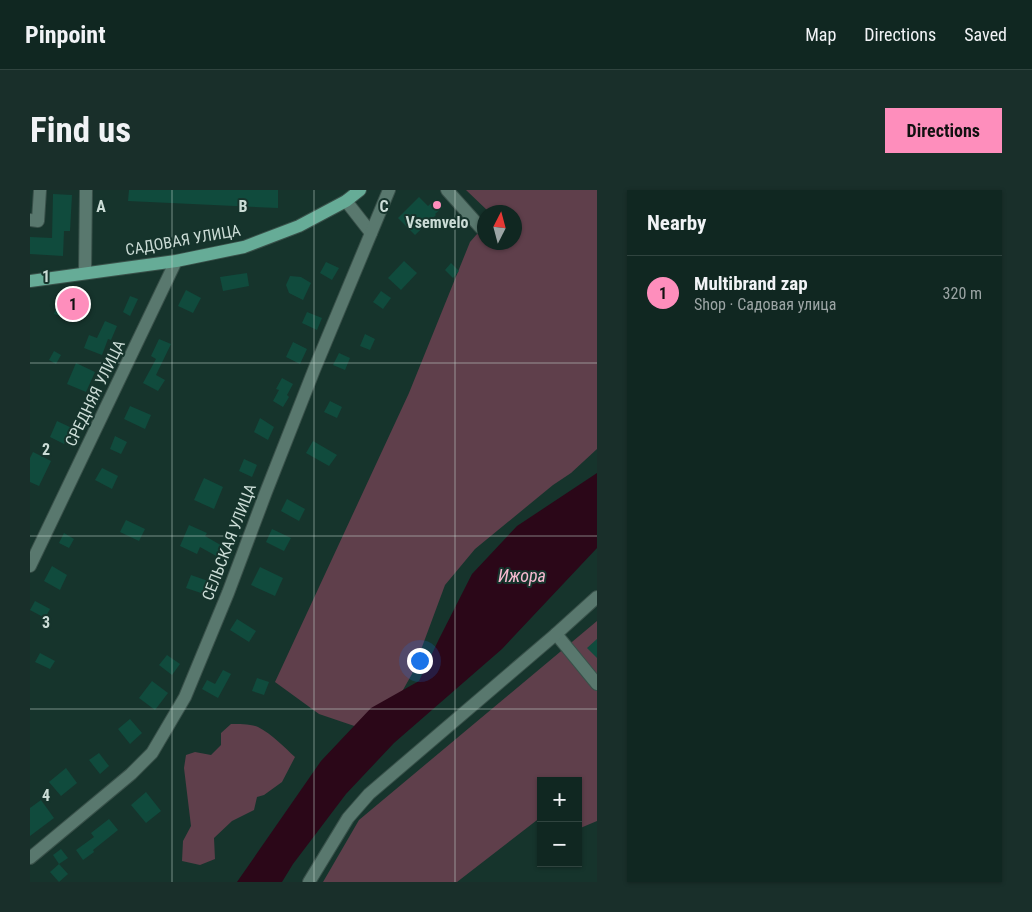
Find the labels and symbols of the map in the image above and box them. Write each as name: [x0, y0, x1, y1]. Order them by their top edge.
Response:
text: A: [96, 197, 106, 216]
text: B: [239, 197, 248, 216]
text: C: [379, 197, 389, 216]
marker: Vsemvelo: [431, 199, 443, 211]
north arrow: [477, 205, 522, 250]
place label: Vsemvelo: [406, 213, 468, 232]
street label: САДОВАЯ УЛИЦА: [124, 221, 242, 259]
text: 1: [42, 267, 50, 286]
pin: 1: [57, 285, 89, 323]
street label: СРЕДНЯЯ УЛИЦА: [61, 337, 129, 449]
text: 2: [42, 440, 50, 459]
street label: СЕЛЬСКАЯ УЛИЦА: [198, 481, 260, 603]
water label: Ижора: [498, 565, 546, 586]
text: 3: [42, 613, 50, 632]
your location: [407, 648, 433, 674]
text: 4: [42, 786, 50, 805]

